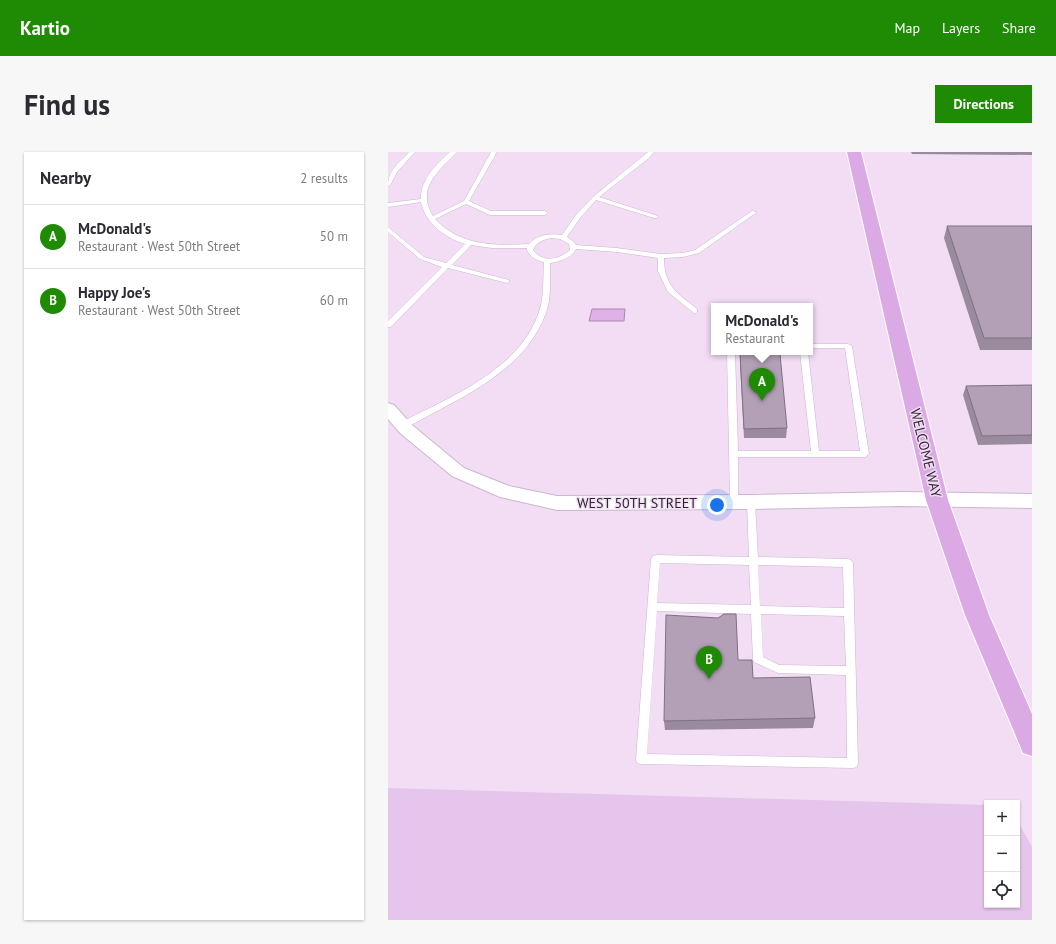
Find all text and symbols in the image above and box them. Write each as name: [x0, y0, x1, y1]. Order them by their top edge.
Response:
text: Kartio: [20, 16, 70, 40]
text: Map: [894, 19, 920, 37]
text: Layers: [942, 19, 980, 37]
text: Share: [1002, 19, 1036, 37]
button: Directions: [935, 85, 1032, 123]
text: Find us: [24, 86, 110, 123]
text: Nearby: [40, 167, 91, 189]
text: 2 results: [300, 170, 348, 187]
text: McDonald's: [78, 219, 151, 238]
text: A: [49, 228, 57, 245]
text: 50 m: [320, 228, 348, 245]
text: Restaurant · West 50th Street: [78, 238, 240, 255]
text: Happy Joe's: [78, 283, 151, 302]
text: B: [49, 292, 57, 309]
text: 60 m: [320, 292, 348, 309]
text: Restaurant · West 50th Street: [78, 302, 240, 319]
popup: [711, 303, 813, 355]
text: McDonald's: [725, 311, 799, 330]
text: Restaurant: [725, 330, 785, 347]
pin: A: [749, 368, 775, 401]
street label: WELCOME WAY: [906, 407, 946, 499]
street label: WEST 50TH STREET: [577, 494, 697, 512]
your location: [707, 495, 727, 515]
pin: B: [696, 646, 722, 679]
map controls: [984, 800, 1020, 908]
button: +: [984, 800, 1020, 836]
button: −: [984, 836, 1020, 872]
button: locate: [984, 872, 1020, 908]

